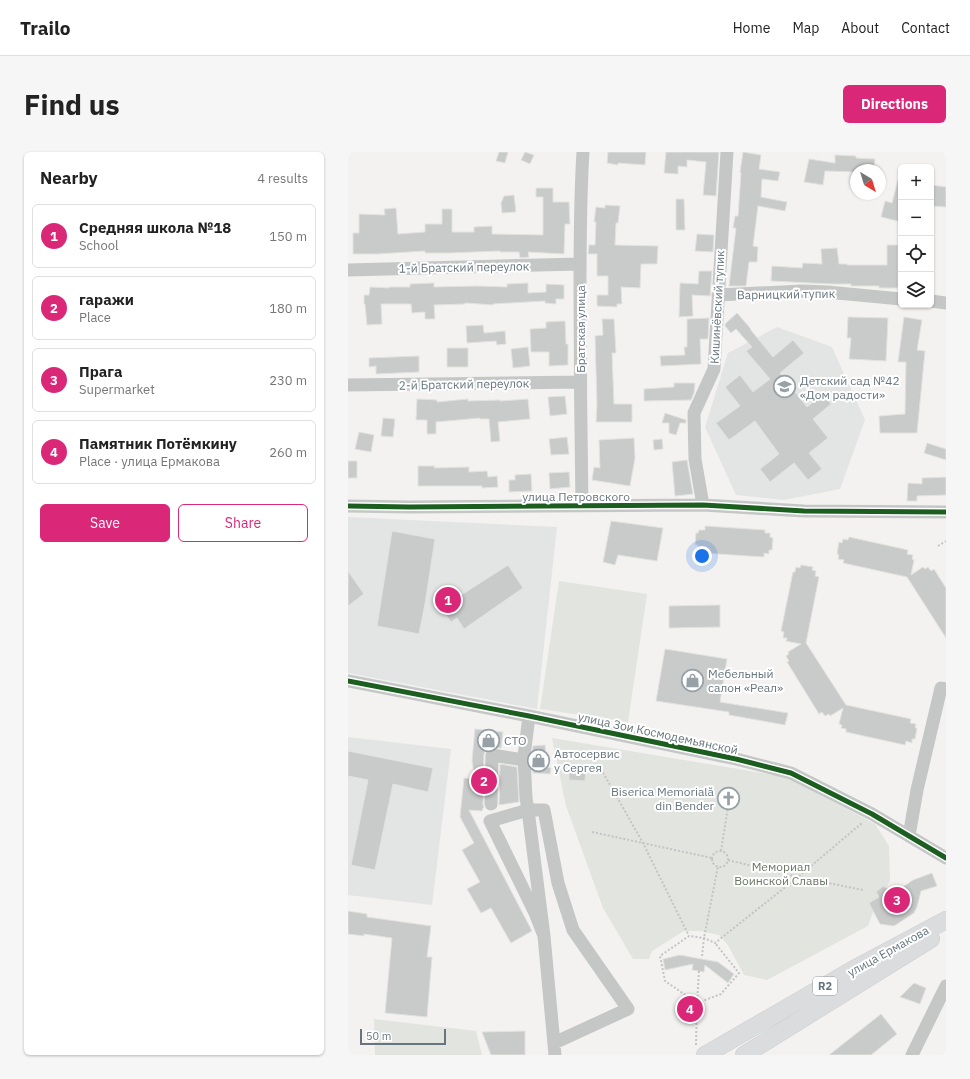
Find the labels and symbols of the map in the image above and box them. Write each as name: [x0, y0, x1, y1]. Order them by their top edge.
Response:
north arrow: [850, 164, 886, 200]
street label: Кишинёвский тупик: [707, 249, 727, 364]
street label: 1-й Братский переулок: [399, 258, 530, 276]
street label: Братская улица: [573, 285, 588, 373]
street label: Варницкий тупик: [737, 286, 836, 302]
place label: Детский сад №42 «Дом радости»: [800, 373, 900, 402]
school or university icon: Детский сад №42 «Дом радости»: [771, 374, 797, 400]
street label: 2-й Братский переулок: [399, 375, 530, 393]
street label: улица Петровского: [522, 489, 630, 504]
your location: [692, 546, 712, 566]
pin: 1: [435, 585, 461, 615]
place label: Мебельный салон «Реал»: [708, 666, 783, 695]
shop icon: Мебельный салон «Реал»: [679, 667, 705, 693]
street label: улица Зои Космодемьянской: [577, 709, 739, 757]
shop icon: СТО: [475, 727, 501, 753]
place label: СТО: [504, 733, 527, 748]
place label: Автосервис у Сергея: [554, 746, 620, 775]
shop icon: Автосервис у Сергея: [525, 747, 551, 773]
pin: 2: [471, 766, 497, 796]
place label: Biserica Memorială din Bender: [611, 784, 715, 813]
church icon: Biserica Memorială din Bender: [716, 785, 742, 811]
park label: Мемориал Воинской Славы: [734, 859, 828, 888]
pin: 3: [884, 885, 910, 915]
street label: улица Ермакова: [845, 922, 932, 980]
road number: R2: [813, 977, 837, 995]
pin: 4: [677, 994, 703, 1024]
scale bar: [360, 1027, 446, 1046]

